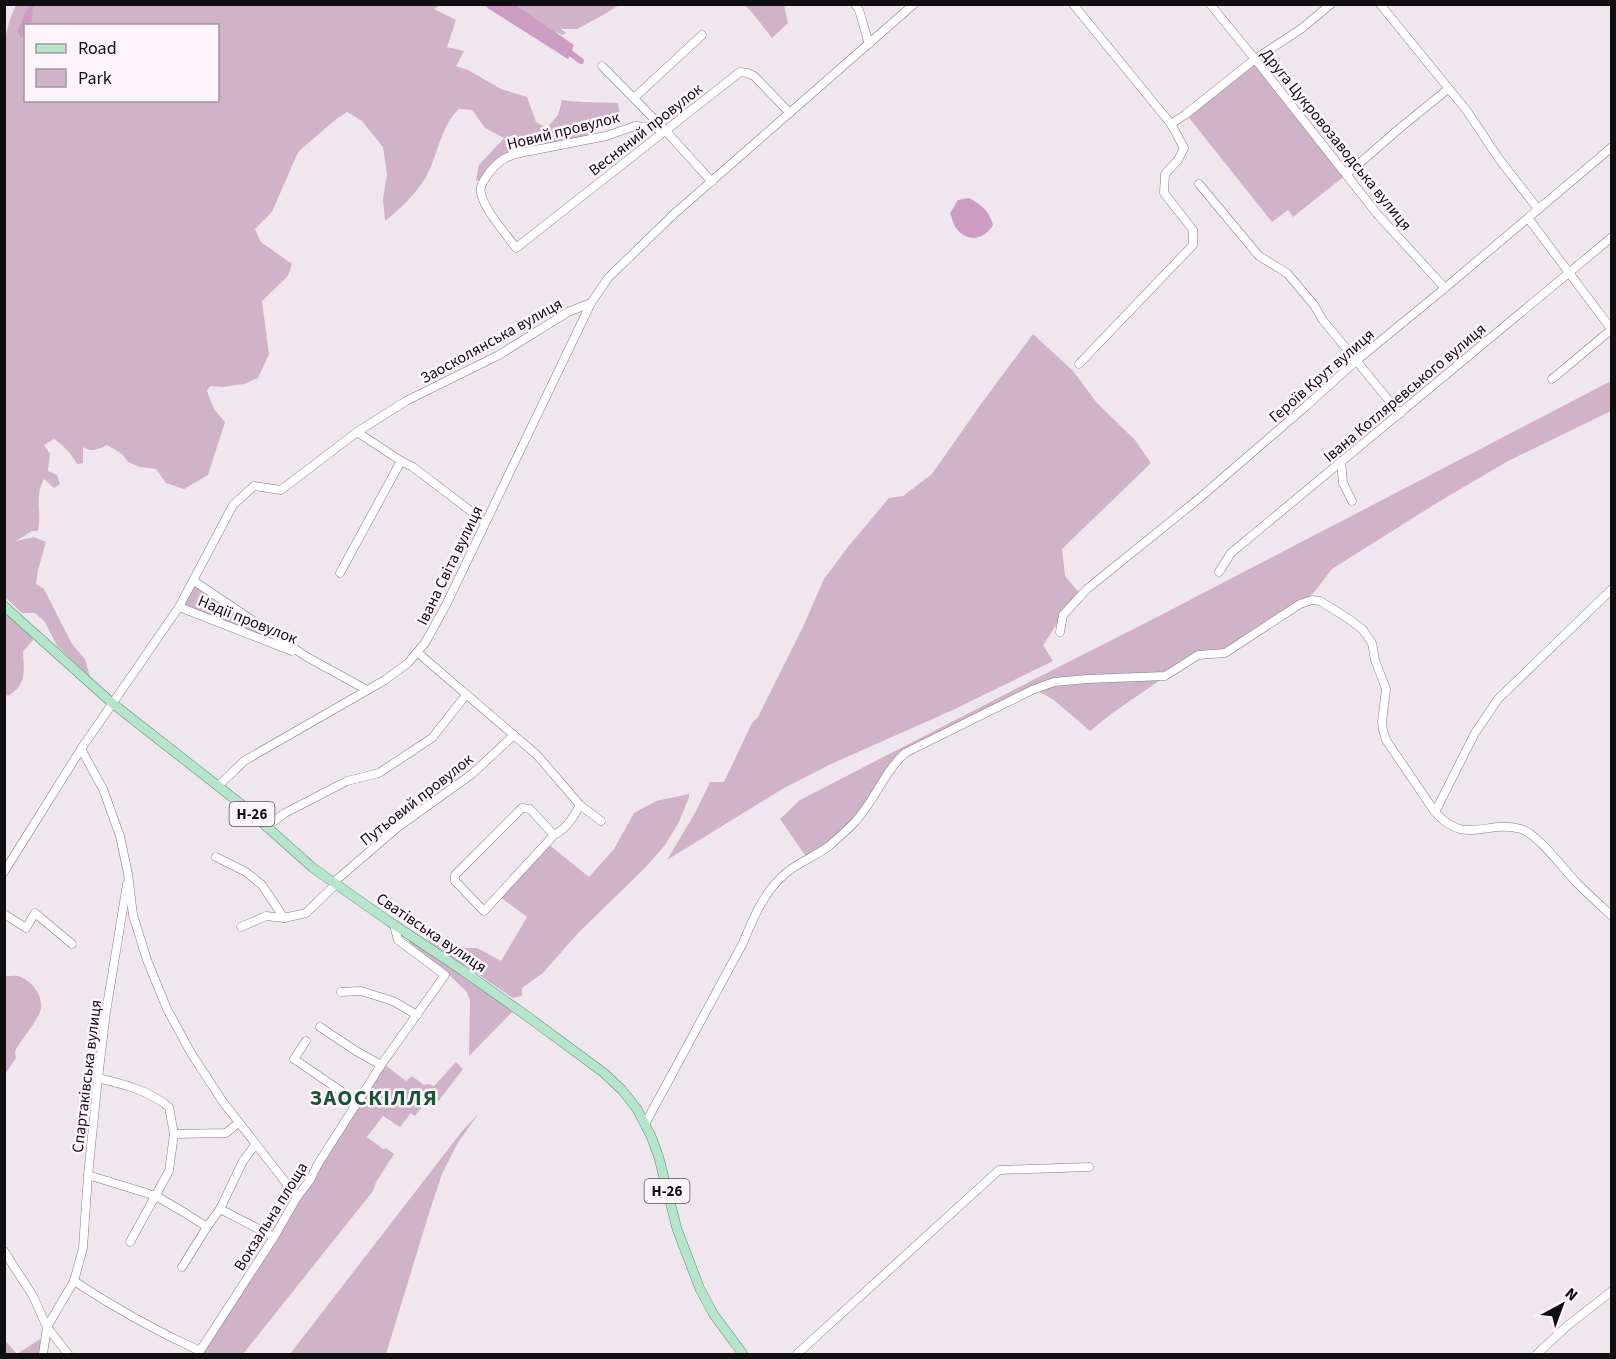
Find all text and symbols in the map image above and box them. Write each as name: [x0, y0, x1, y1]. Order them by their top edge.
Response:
legend: [24, 24, 219, 102]
text: Road: [78, 36, 117, 61]
street label: Друга Цукровозаводська вулиця: [1256, 44, 1417, 236]
text: Park: [78, 66, 112, 91]
street label: Весняний провулок: [584, 78, 707, 181]
street label: Новий провулок: [505, 106, 622, 156]
street label: Заосколянська вулиця: [417, 293, 566, 389]
street label: Івана Котляревського вулиця: [1319, 318, 1491, 467]
street label: Героїв Крут вулиця: [1264, 324, 1379, 428]
street label: Івана Світа вулиця: [411, 502, 488, 629]
street label: Надії провулок: [195, 590, 301, 650]
street label: Путьовий провулок: [355, 749, 478, 851]
road number: Н-26: [230, 802, 274, 826]
street label: Сватівська вулиця: [372, 888, 491, 978]
street label: Спартаківська вулиця: [67, 998, 107, 1154]
district label: ЗАОСКIЛЛЯ: [310, 1082, 438, 1114]
street label: Вокзальна площа: [229, 1158, 313, 1275]
road number: Н-26: [644, 1179, 690, 1203]
north arrow: [1532, 1275, 1592, 1335]
text: N: [1560, 1283, 1582, 1306]

